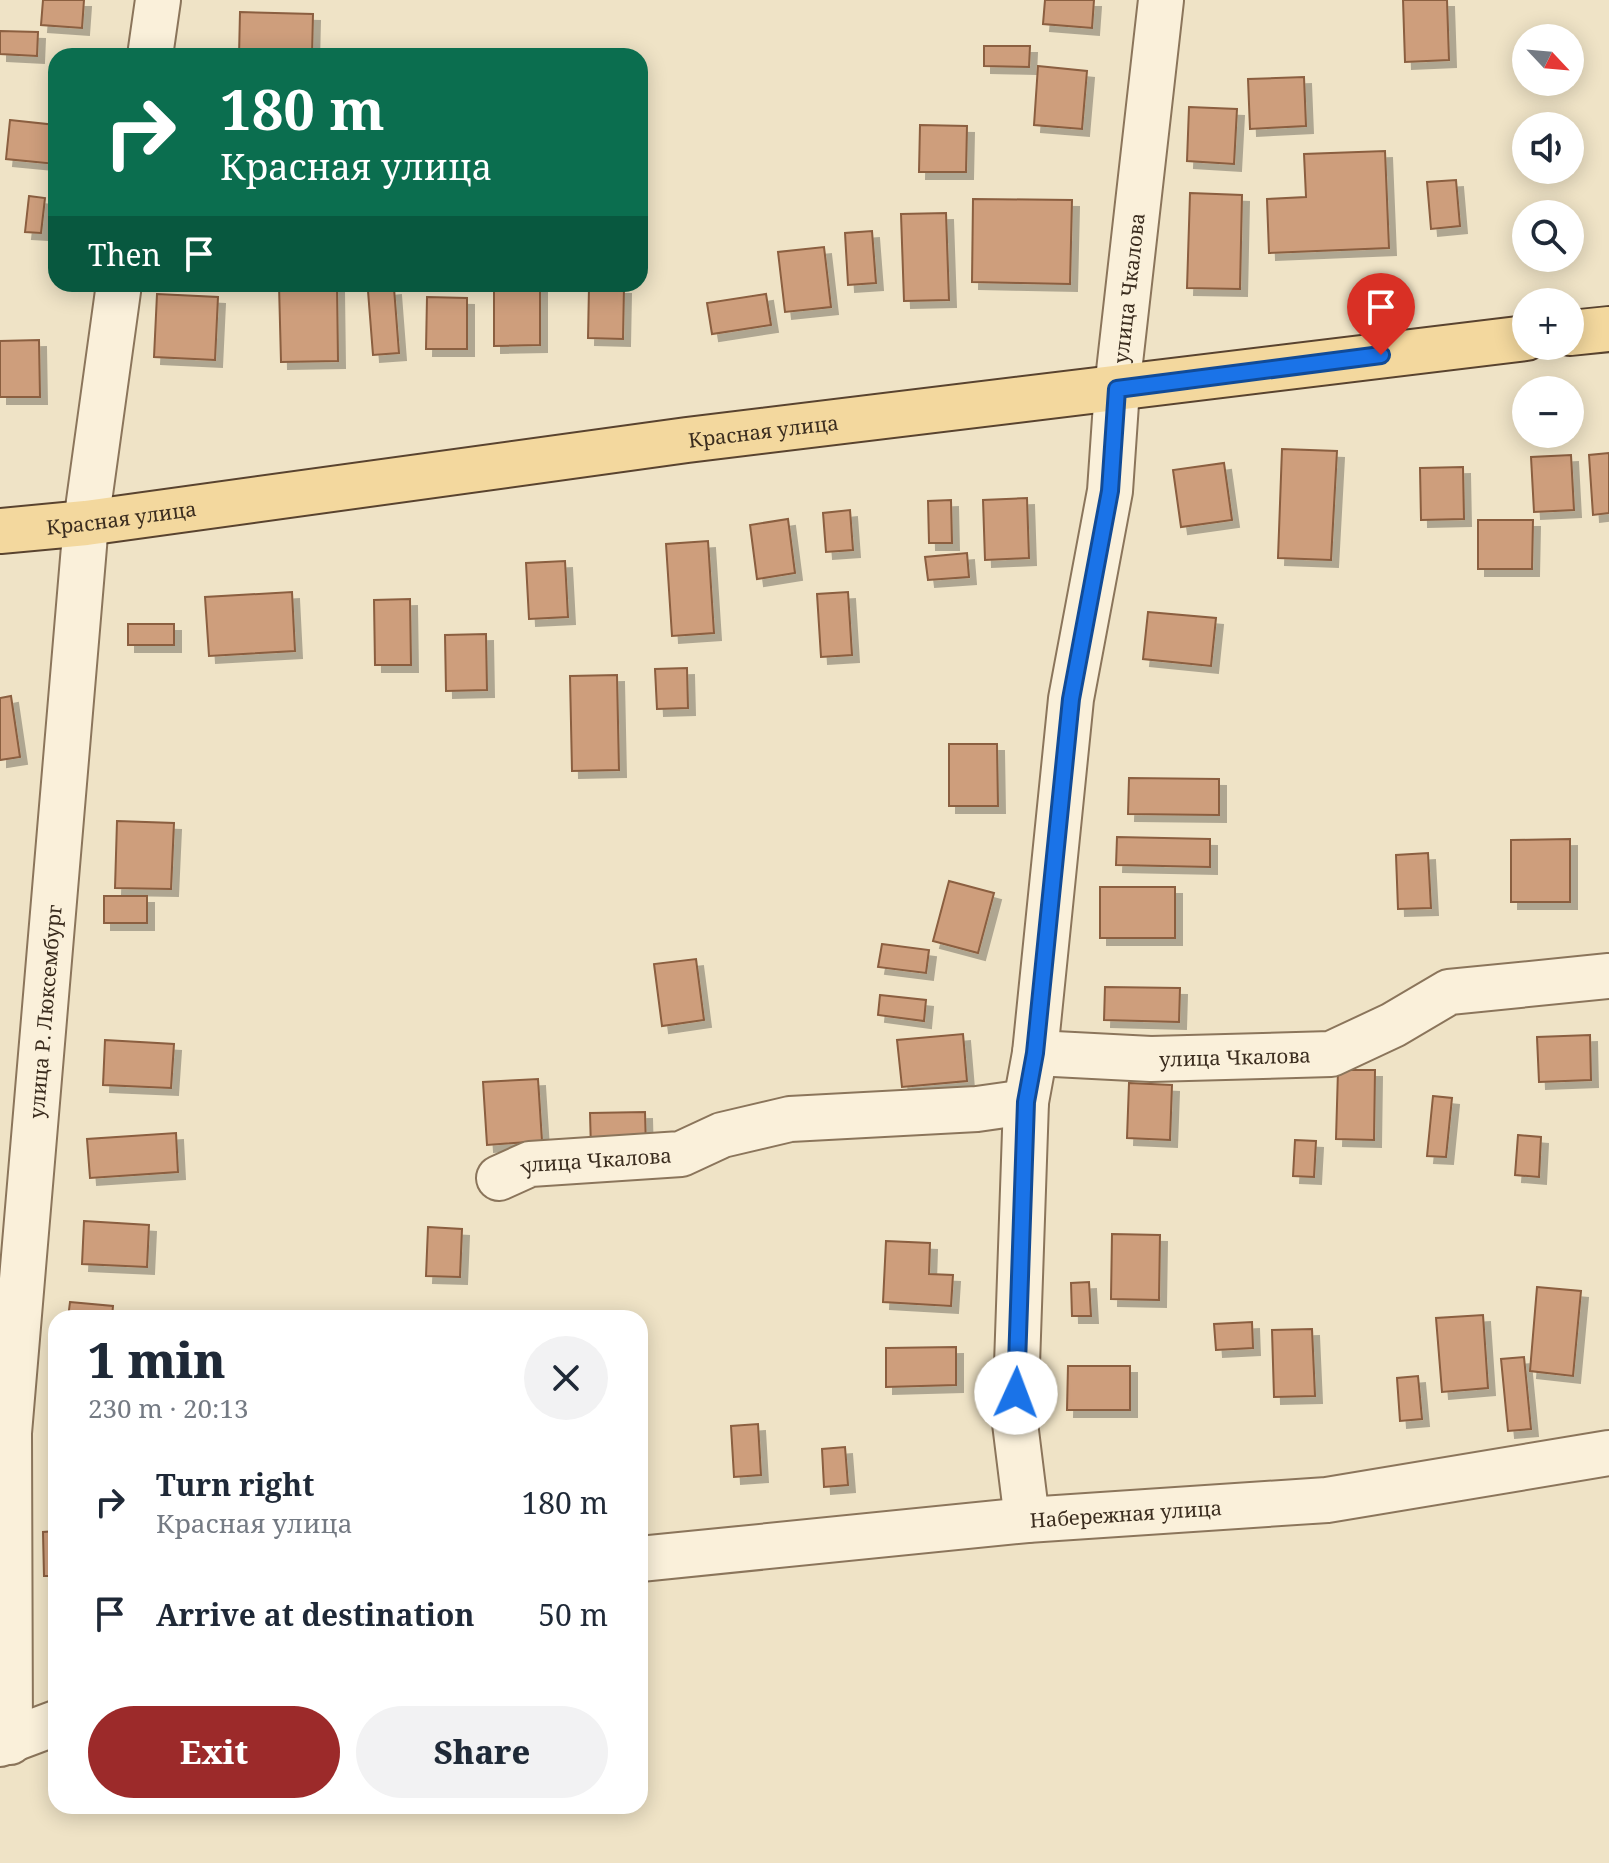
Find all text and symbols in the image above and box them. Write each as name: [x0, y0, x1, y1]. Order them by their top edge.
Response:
north arrow: [1512, 24, 1584, 96]
map controls: [1512, 24, 1584, 448]
text: 180 m: [220, 70, 385, 146]
icon: right: [88, 80, 192, 184]
button: sound: [1512, 112, 1584, 184]
text: Красная улица: [220, 142, 492, 191]
button: search: [1512, 200, 1584, 272]
street label: улица Чкалова: [1106, 211, 1150, 365]
icon: arrive: [177, 232, 221, 276]
text: Then: [88, 234, 161, 275]
pin: [1347, 273, 1415, 355]
icon: arrive: [1359, 285, 1403, 329]
button: +: [1512, 288, 1584, 360]
button: −: [1512, 376, 1584, 448]
street label: Красная улица: [687, 408, 840, 453]
street label: Красная улица: [45, 494, 198, 540]
street label: улица Р. Люксембург: [22, 903, 67, 1120]
street label: улица Чкалова: [1159, 1041, 1311, 1072]
street label: улица Чкалова: [515, 1141, 672, 1180]
text: 1 min: [88, 1327, 226, 1392]
button: close: [524, 1336, 608, 1420]
position arrow: [974, 1351, 1058, 1435]
text: 230 m · 20:13: [88, 1390, 249, 1426]
text: Turn right: [156, 1464, 314, 1505]
icon: right: [88, 1480, 132, 1524]
text: 180 m: [522, 1482, 608, 1523]
street label: Набережная улица: [1029, 1494, 1223, 1533]
text: Красная улица: [156, 1505, 353, 1541]
icon: arrive: [88, 1592, 132, 1636]
text: Arrive at destination: [156, 1594, 475, 1635]
text: 50 m: [538, 1594, 608, 1635]
button: Exit: [88, 1706, 340, 1798]
button: Share: [356, 1706, 608, 1798]

